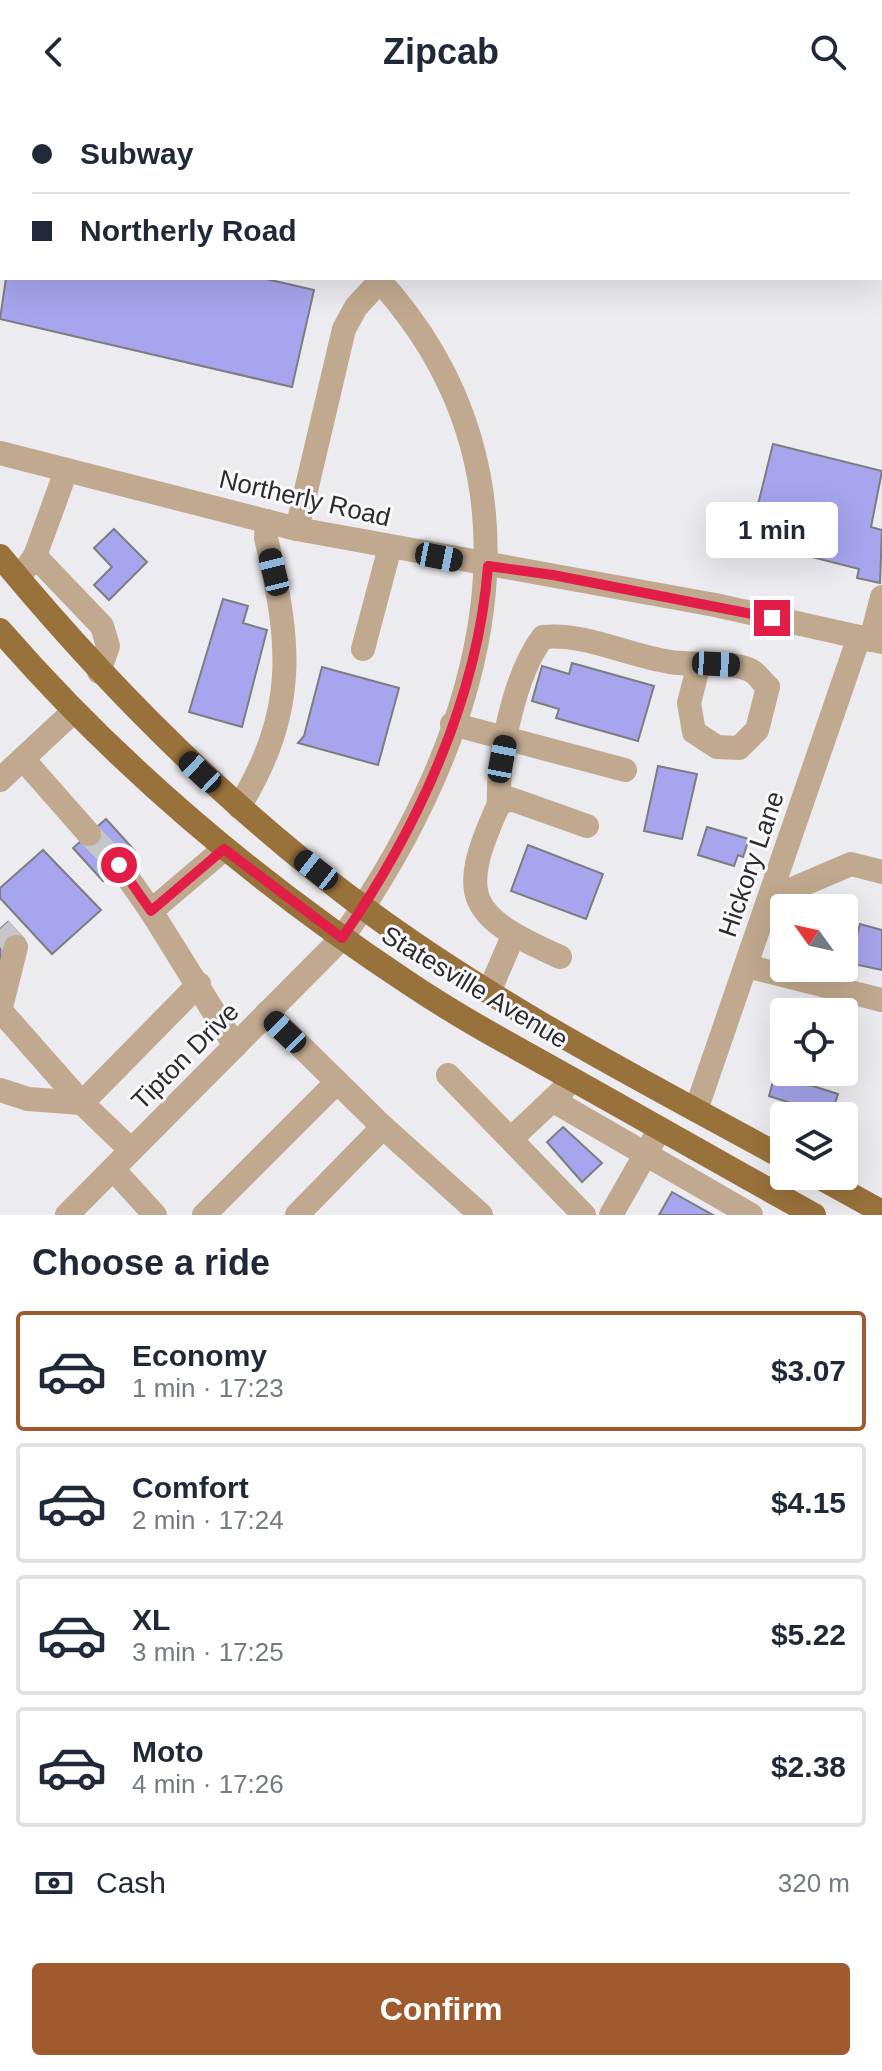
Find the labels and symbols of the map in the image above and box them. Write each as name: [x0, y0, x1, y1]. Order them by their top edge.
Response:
street label: Northerly Road: [216, 464, 394, 532]
callout: 1 min: [706, 502, 838, 558]
car: [413, 541, 465, 573]
car: [257, 546, 291, 598]
route end: [754, 600, 790, 636]
car: [691, 651, 741, 677]
car: [486, 733, 518, 785]
car: [174, 747, 226, 797]
street label: Hickory Lane: [712, 787, 790, 941]
car: [290, 846, 342, 894]
route start: [101, 847, 137, 883]
north arrow: [770, 894, 858, 982]
street label: Statesville Avenue: [376, 920, 574, 1054]
street label: Tipton Drive: [125, 996, 245, 1116]
car: [259, 1007, 311, 1057]

